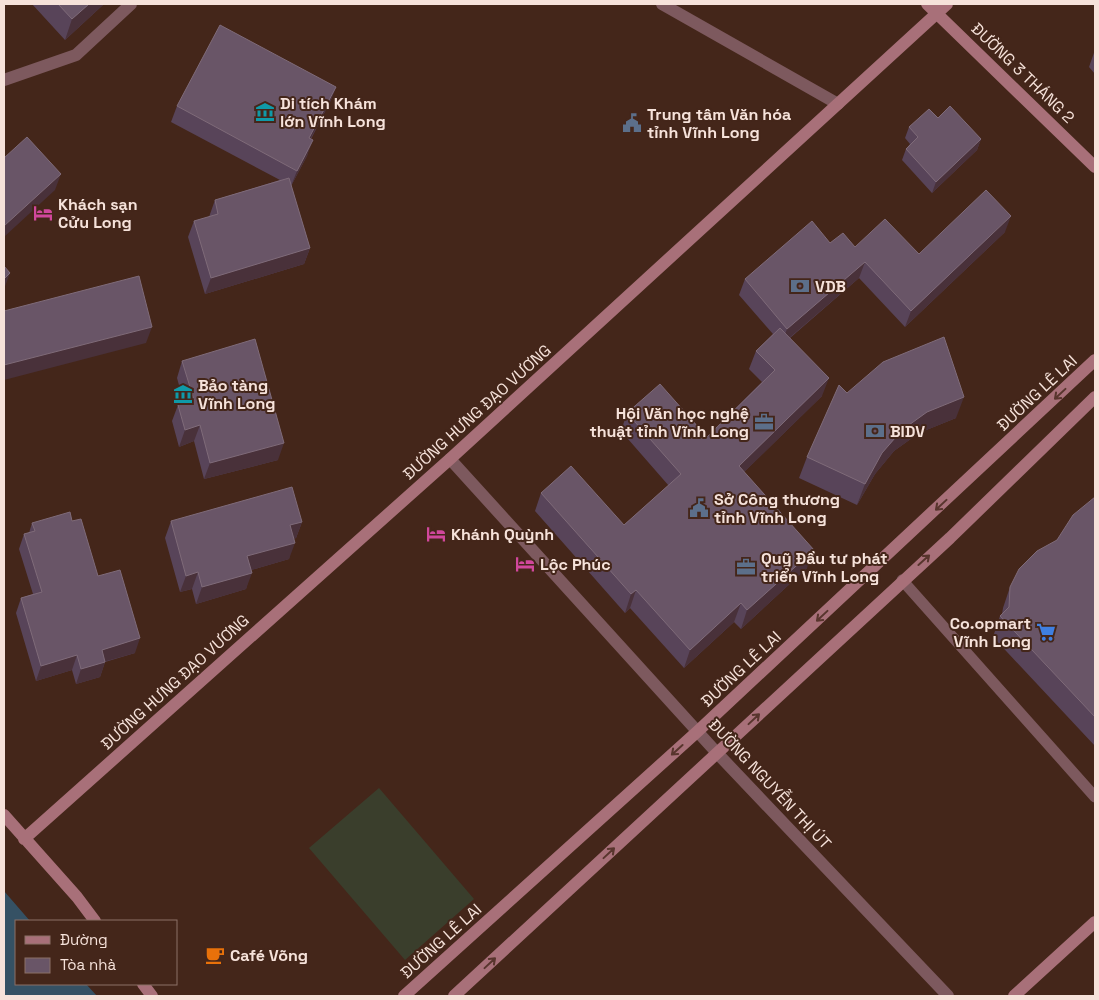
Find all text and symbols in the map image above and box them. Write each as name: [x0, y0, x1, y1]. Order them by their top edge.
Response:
street label: ĐƯỜNG 3 THÁNG 2: [967, 18, 1079, 128]
place label: Di tích Khám lớn Vĩnh Long: [280, 93, 386, 132]
museum icon: Di tích Khám lớn Vĩnh Long: [254, 101, 276, 123]
place label: Trung tâm Văn hóa tỉnh Vĩnh Long: [647, 104, 791, 143]
public building icon: Trung tâm Văn hóa tỉnh Vĩnh Long: [621, 112, 643, 134]
place label: Khách sạn Cửu Long: [58, 194, 138, 233]
hotel icon: Khách sạn Cửu Long: [32, 202, 54, 224]
bank icon: VDB: [789, 275, 811, 297]
place label: VDB: [815, 276, 846, 297]
street label: ĐƯỜNG HƯNG ĐẠO VƯƠNG: [398, 340, 556, 484]
street label: ĐƯỜNG LÊ LAI: [992, 350, 1082, 436]
place label: Bảo tàng Vĩnh Long: [198, 375, 275, 414]
museum icon: Bảo tàng Vĩnh Long: [172, 383, 194, 405]
one-way arrow: [1053, 388, 1066, 400]
place label: Hội Văn học nghệ thuật tỉnh Vĩnh Long: [589, 403, 749, 442]
office icon: Hội Văn học nghệ thuật tỉnh Vĩnh Long: [753, 411, 775, 433]
bank icon: BIDV: [864, 420, 886, 442]
place label: BIDV: [890, 421, 925, 442]
place label: Sở Công thương tỉnh Vĩnh Long: [714, 489, 840, 528]
public building icon: Sở Công thương tỉnh Vĩnh Long: [688, 497, 710, 519]
one-way arrow: [935, 499, 948, 511]
hotel icon: Khánh Quỳnh: [425, 523, 447, 545]
place label: Khánh Quỳnh: [451, 524, 554, 545]
place label: Quỹ Đầu tư phát triển Vĩnh Long: [761, 548, 888, 587]
hotel icon: Lộc Phúc: [514, 553, 536, 575]
place label: Lộc Phúc: [540, 554, 611, 575]
one-way arrow: [918, 554, 931, 566]
office icon: Quỹ Đầu tư phát triển Vĩnh Long: [735, 556, 757, 578]
street label: ĐƯỜNG HƯNG ĐẠO VƯƠNG: [96, 610, 254, 754]
one-way arrow: [816, 610, 829, 622]
place label: Co.opmart Vĩnh Long: [950, 613, 1031, 652]
supermarket icon: Co.opmart Vĩnh Long: [1035, 621, 1057, 643]
street label: ĐƯỜNG LÊ LAI: [696, 626, 786, 712]
one-way arrow: [748, 713, 761, 725]
street label: ĐƯỜNG NGUYỄN THỊ ÚT: [704, 714, 837, 854]
one-way arrow: [671, 744, 684, 756]
one-way arrow: [603, 847, 616, 859]
street label: ĐƯỜNG LÊ LAI: [396, 899, 486, 983]
legend: [15, 920, 178, 985]
text: Đường: [60, 930, 108, 949]
cafe icon: Café Võng: [204, 944, 226, 966]
place label: Café Võng: [230, 945, 308, 966]
text: Tòa nhà: [60, 955, 116, 974]
one-way arrow: [483, 957, 496, 969]

